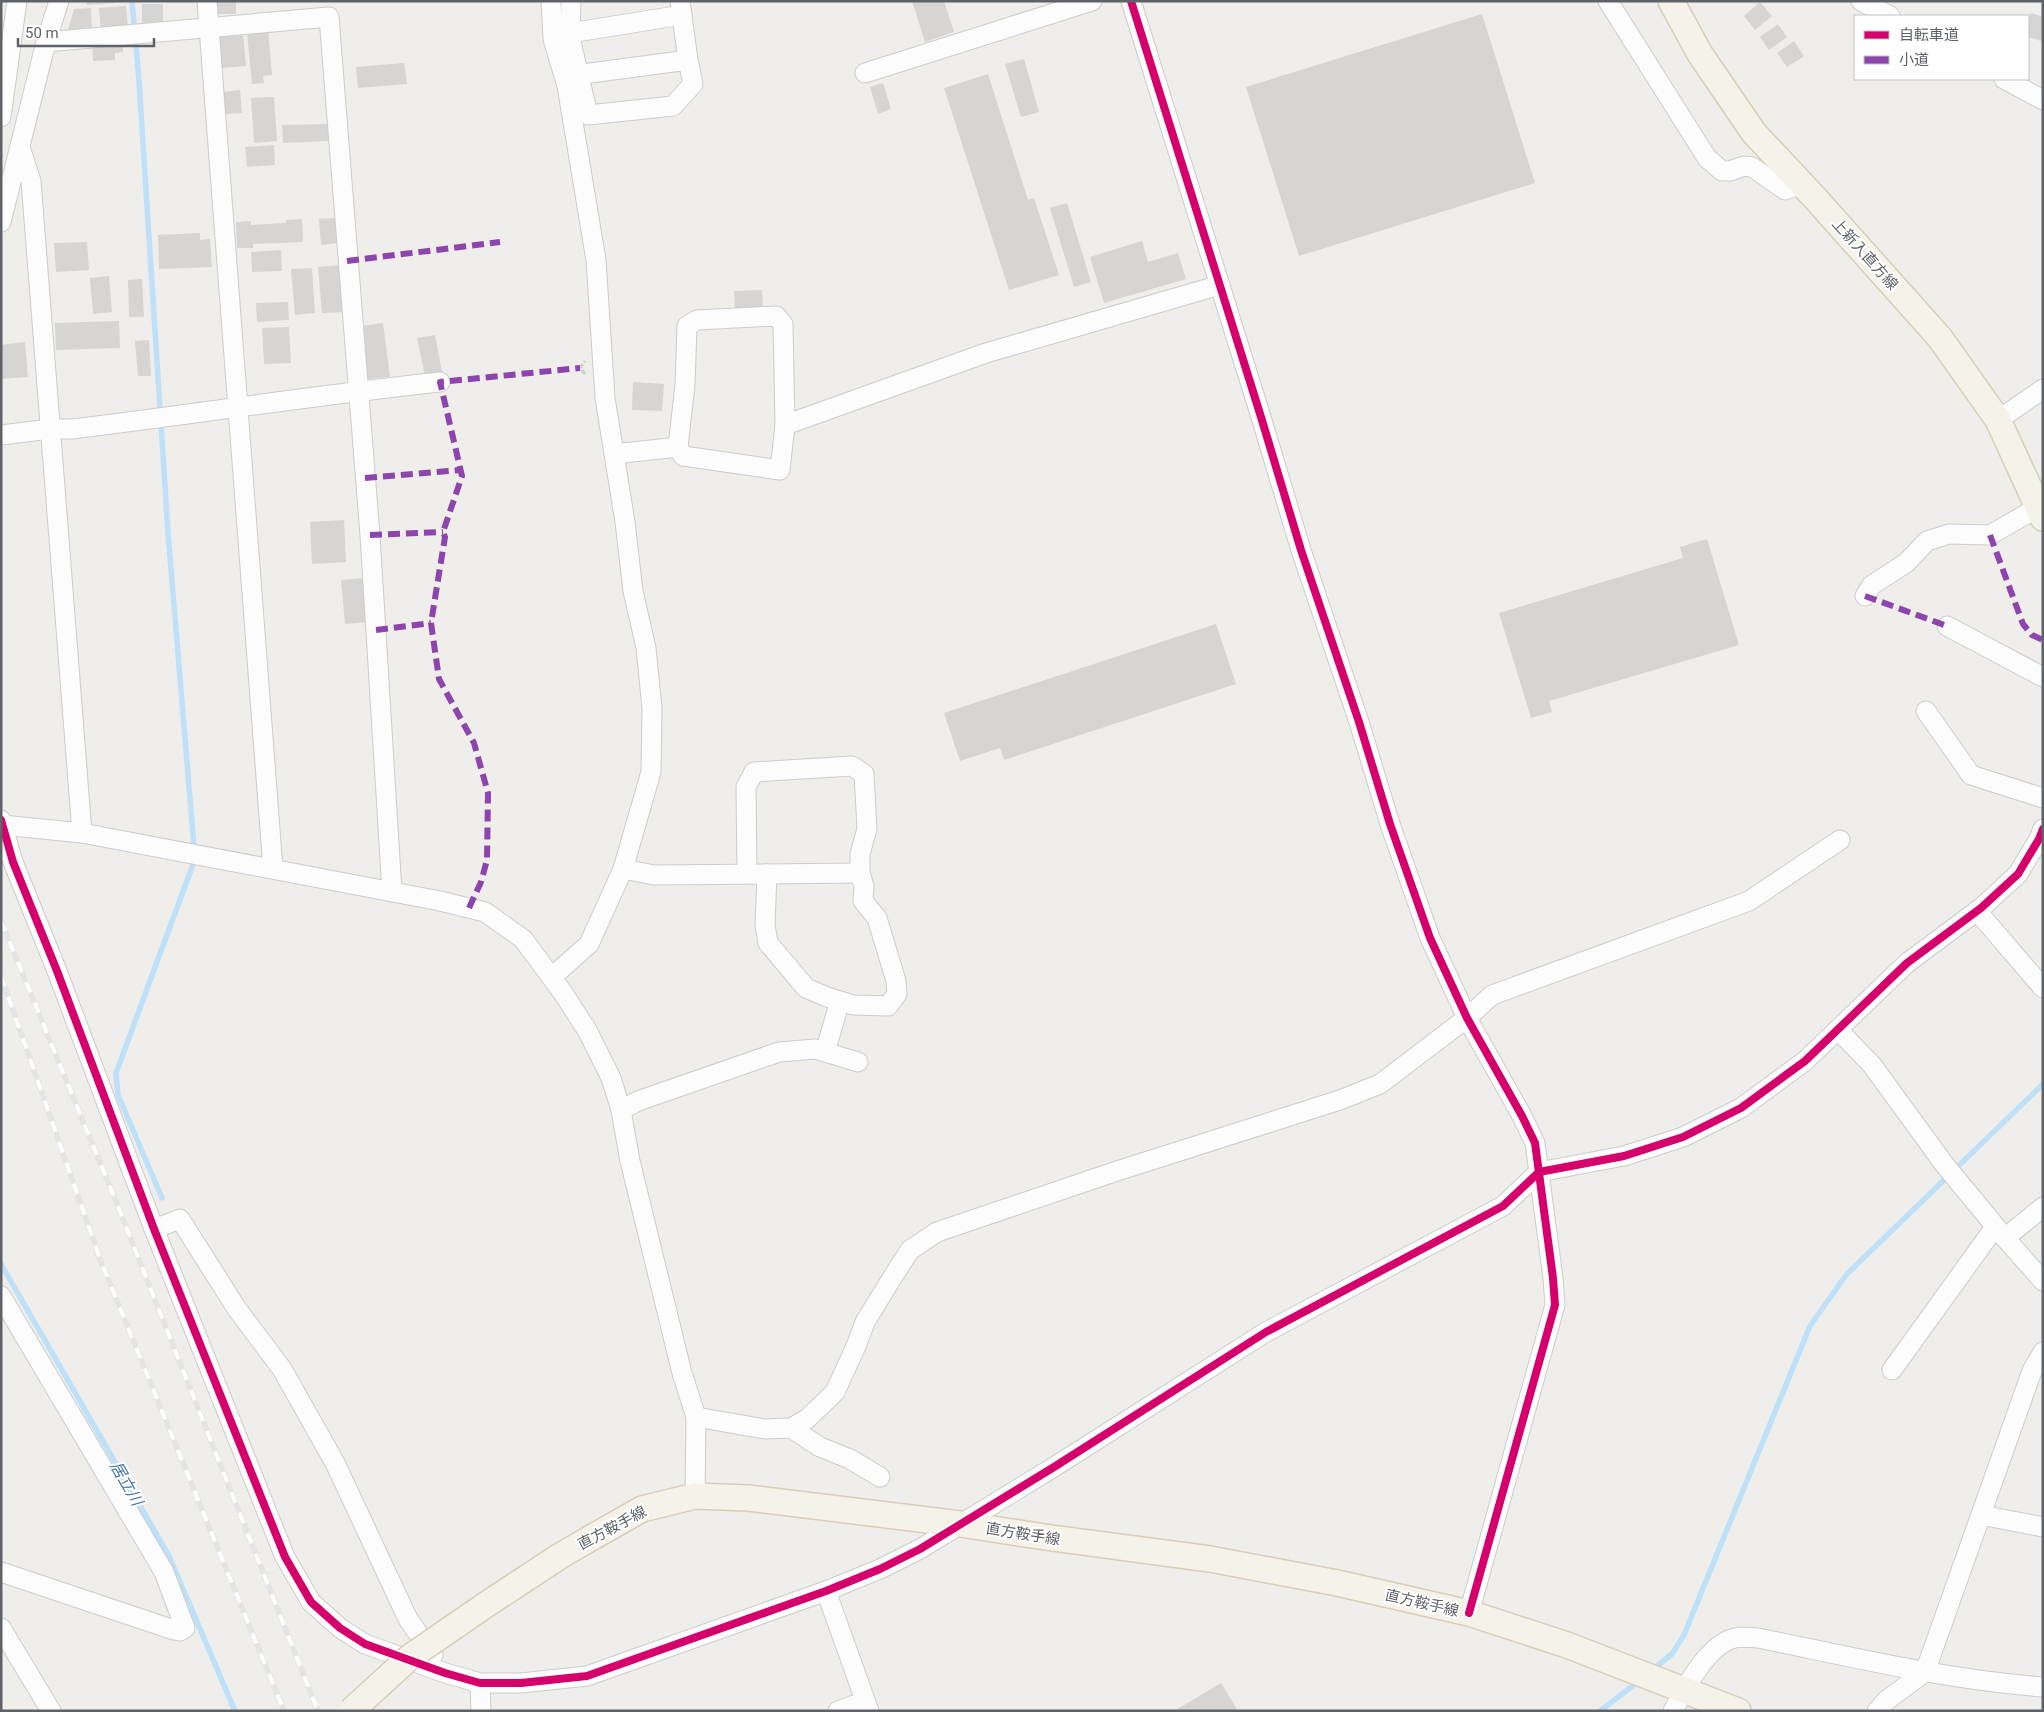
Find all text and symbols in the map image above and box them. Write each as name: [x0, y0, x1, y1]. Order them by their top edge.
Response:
scale bar: [18, 15, 154, 47]
legend: [1854, 15, 2029, 80]
text: 50 m: [25, 24, 59, 42]
text: 自転車道: [1899, 26, 1959, 44]
text: 小道: [1899, 51, 1929, 69]
street label: 上新入直方線: [1828, 215, 1902, 293]
water label: 居立川: [106, 1458, 148, 1511]
street label: 直方鞍手線: [575, 1502, 649, 1554]
street label: 直方鞍手線: [985, 1519, 1061, 1549]
street label: 直方鞍手線: [1383, 1586, 1461, 1620]

